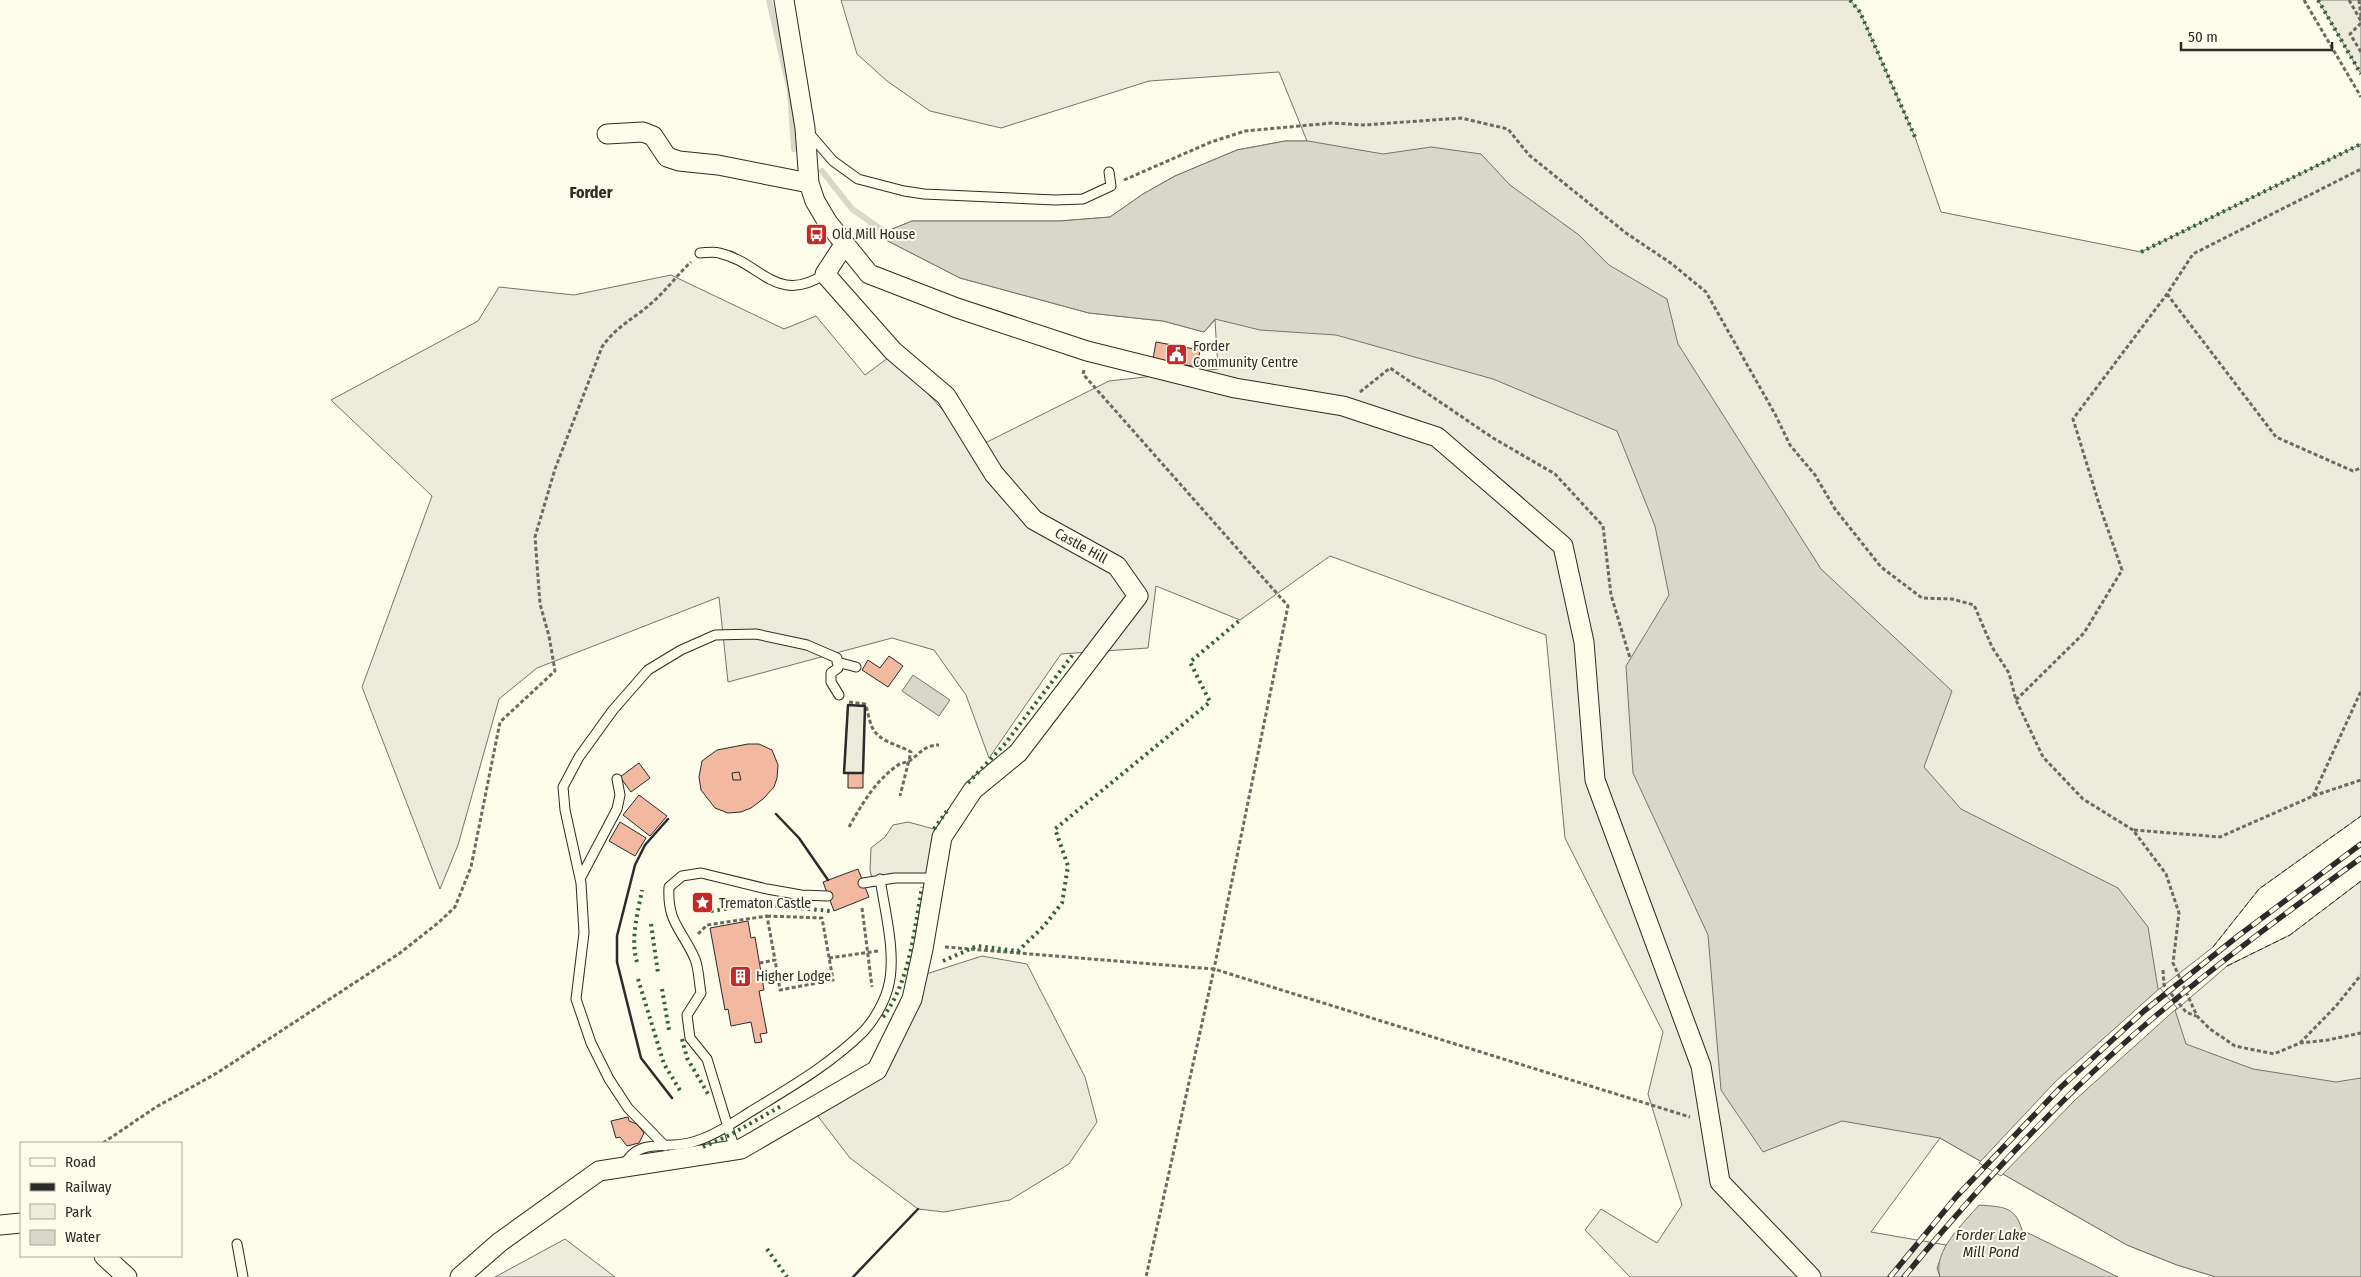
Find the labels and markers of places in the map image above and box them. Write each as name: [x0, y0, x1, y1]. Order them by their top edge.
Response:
bus stop icon: Old Mill House: [804, 222, 828, 246]
place label: Old Mill House: [832, 226, 916, 243]
place label: Forder Community Centre: [1193, 338, 1298, 371]
public building icon: Forder Community Centre: [1165, 342, 1189, 366]
place icon: Trematon Castle: [691, 891, 715, 915]
place label: Trematon Castle: [719, 895, 811, 912]
building icon: Higher Lodge: [728, 964, 752, 988]
place label: Higher Lodge: [756, 968, 831, 985]

